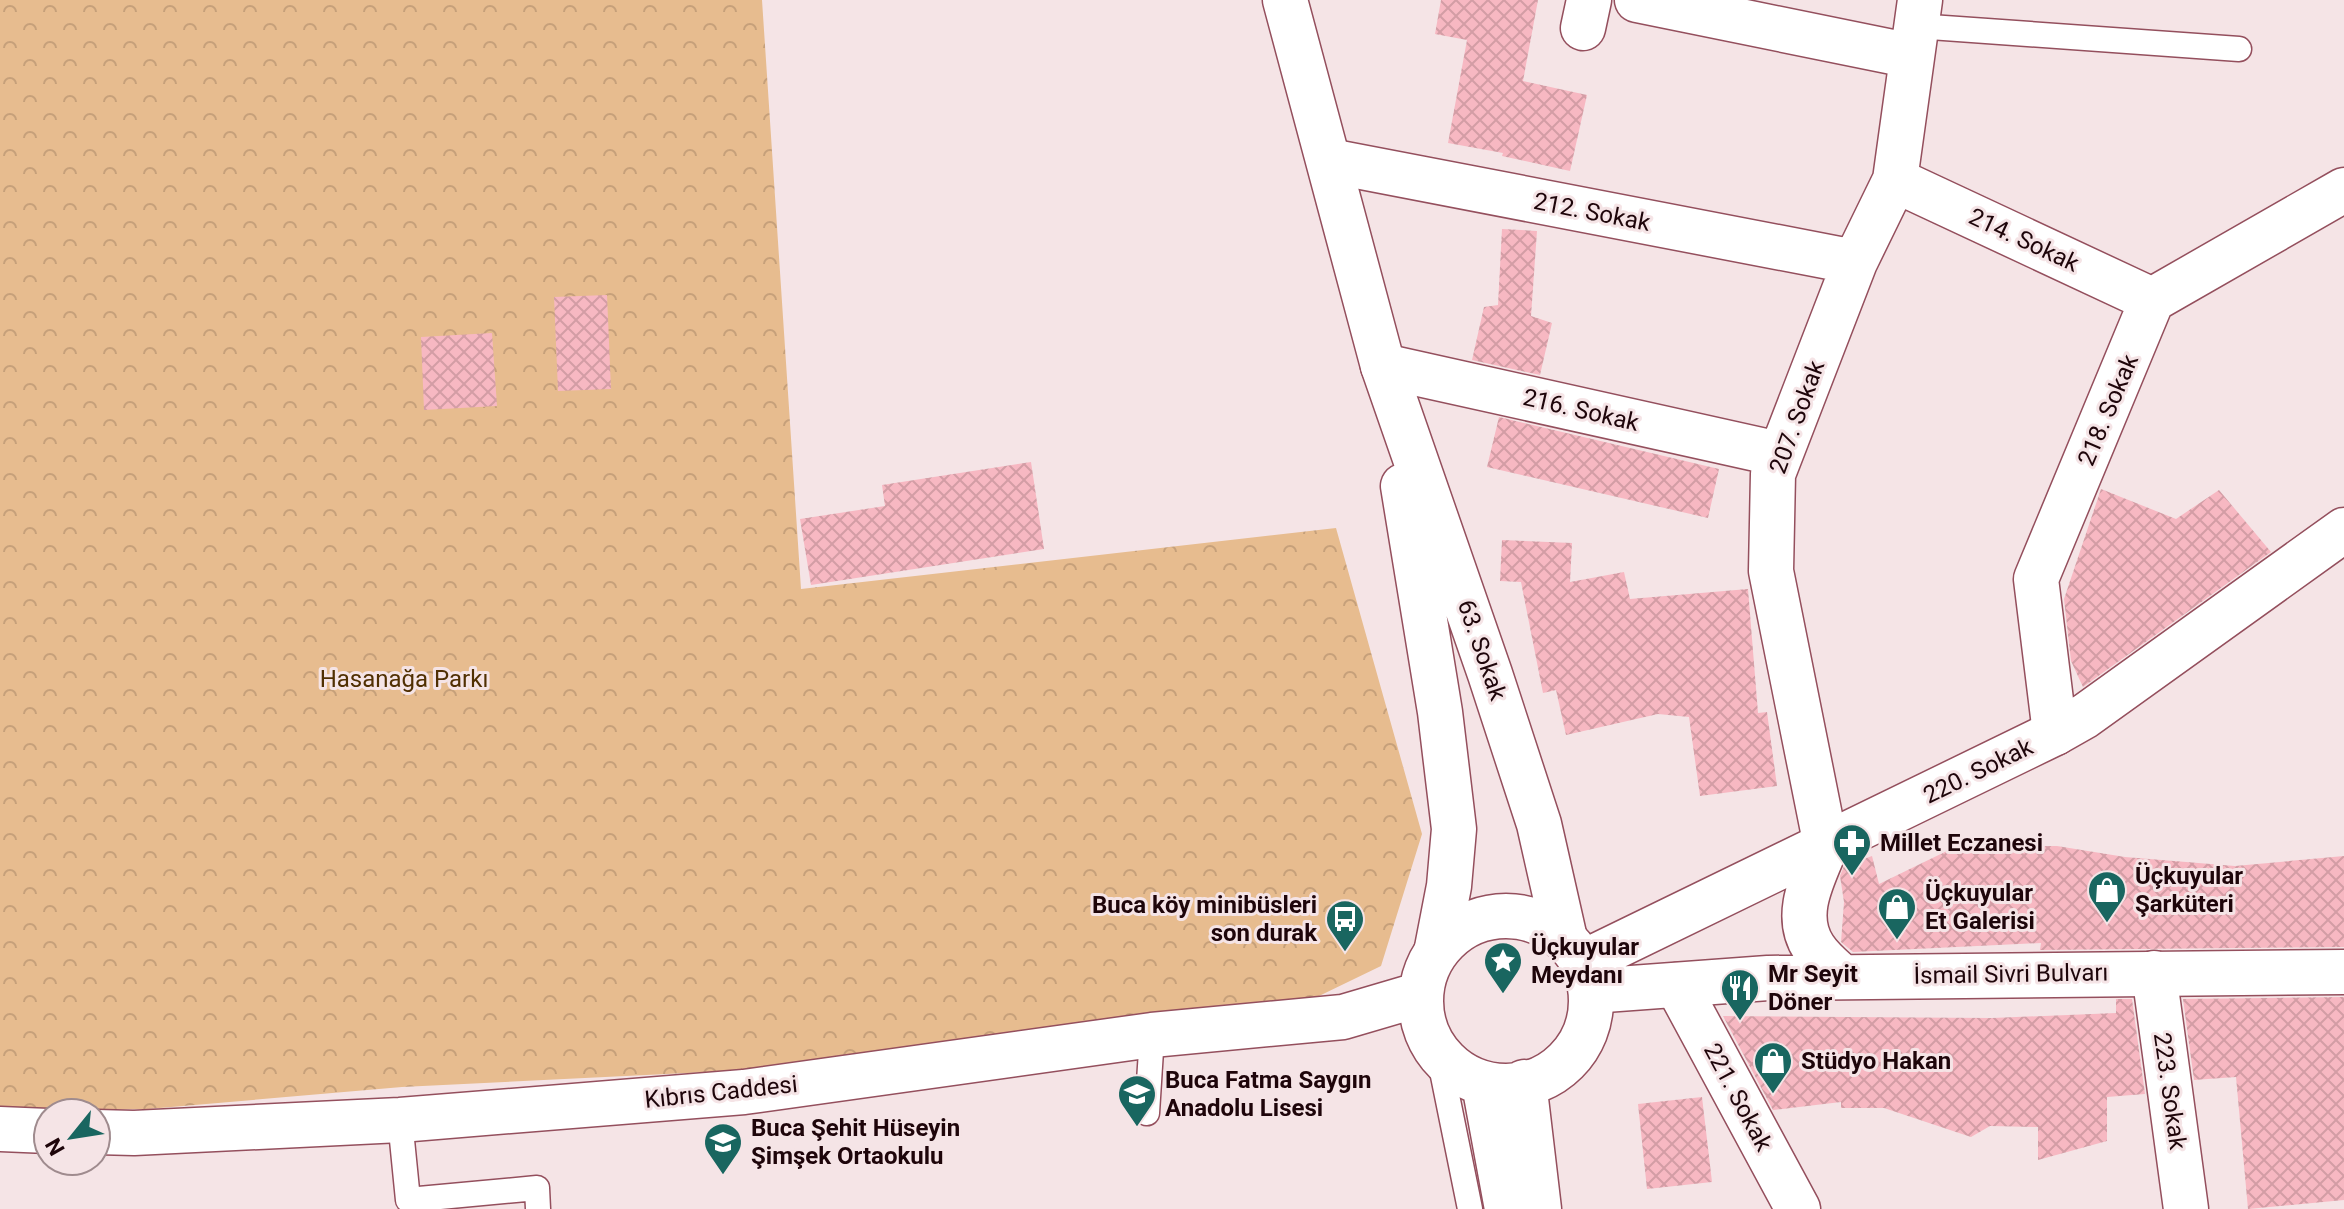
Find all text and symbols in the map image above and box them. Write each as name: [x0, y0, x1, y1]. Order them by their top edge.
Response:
street label: 212. Sokak: [1531, 187, 1653, 237]
street label: 214. Sokak: [1965, 202, 2084, 278]
street label: 218. Sokak: [2072, 349, 2144, 470]
street label: 207. Sokak: [1764, 356, 1831, 477]
street label: 216. Sokak: [1520, 383, 1642, 437]
street label: 63. Sokak: [1452, 596, 1513, 705]
park label: Hasanağa Parkı: [320, 665, 488, 693]
street label: 220. Sokak: [1919, 732, 2038, 809]
pharmacy icon: Millet Eczanesi: [1831, 822, 1873, 877]
place label: Millet Eczanesi: [1880, 829, 2043, 857]
place label: Üçkuyular Şarküteri: [2135, 862, 2243, 918]
shop icon: Üçkuyular Şarküteri: [2086, 869, 2128, 924]
place label: Üçkuyular Et Galerisi: [1925, 879, 2035, 935]
shop icon: Üçkuyular Et Galerisi: [1876, 886, 1918, 941]
place label: Buca köy minibüsleri son durak: [1092, 891, 1318, 947]
bus stop icon: Buca köy minibüsleri son durak: [1324, 898, 1366, 953]
place label: Üçkuyular Meydanı: [1531, 933, 1639, 989]
place icon: Üçkuyular Meydanı: [1482, 940, 1524, 995]
street label: İsmail Sivri Bulvarı: [1913, 958, 2109, 990]
place label: Mr Seyit Döner: [1768, 960, 1858, 1016]
restaurant icon: Mr Seyit Döner: [1719, 967, 1761, 1022]
street label: 223. Sokak: [2148, 1031, 2192, 1152]
street label: 221. Sokak: [1698, 1038, 1778, 1156]
shop icon: Stüdyo Hakan: [1752, 1040, 1794, 1095]
place label: Stüdyo Hakan: [1801, 1047, 1951, 1075]
place label: Buca Fatma Saygın Anadolu Lisesi: [1165, 1066, 1372, 1122]
street label: Kıbrıs Caddesi: [643, 1070, 799, 1114]
school or university icon: Buca Fatma Saygın Anadolu Lisesi: [1116, 1073, 1158, 1128]
north arrow: [32, 1097, 112, 1177]
place label: Buca Şehit Hüseyin Şimşek Ortaokulu: [751, 1114, 960, 1170]
school or university icon: Buca Şehit Hüseyin Şimşek Ortaokulu: [702, 1121, 744, 1176]
text: N: [40, 1134, 70, 1160]

